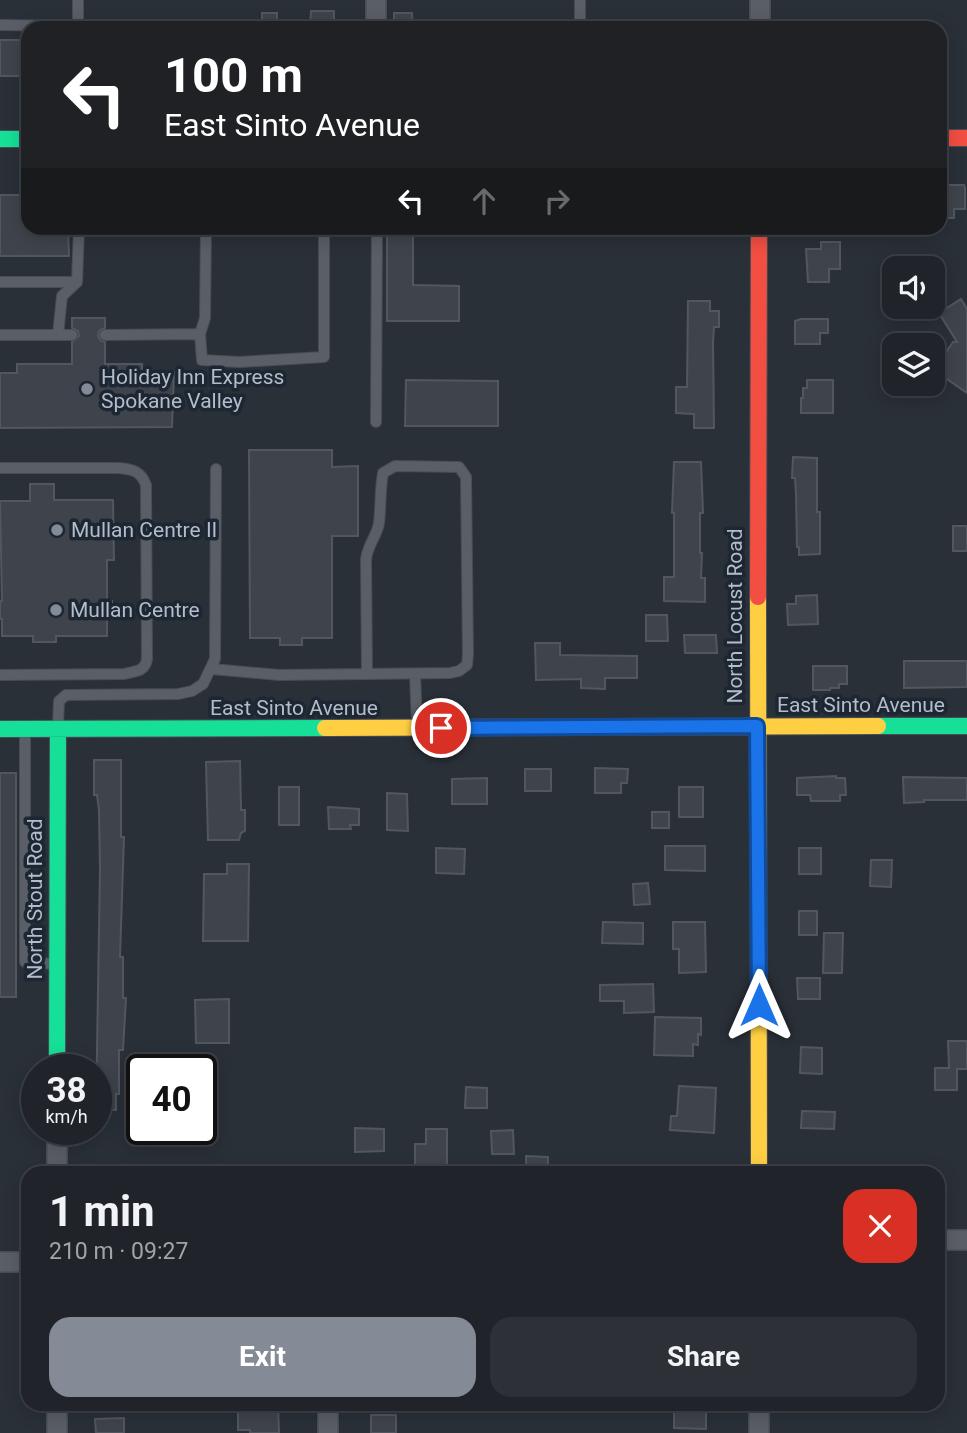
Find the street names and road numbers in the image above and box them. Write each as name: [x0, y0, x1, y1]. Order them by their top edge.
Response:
street label: North Locust Road: [723, 528, 747, 704]
street label: East Sinto Avenue: [777, 693, 945, 717]
street label: East Sinto Avenue: [210, 696, 378, 720]
street label: North Stout Road: [23, 818, 47, 980]

